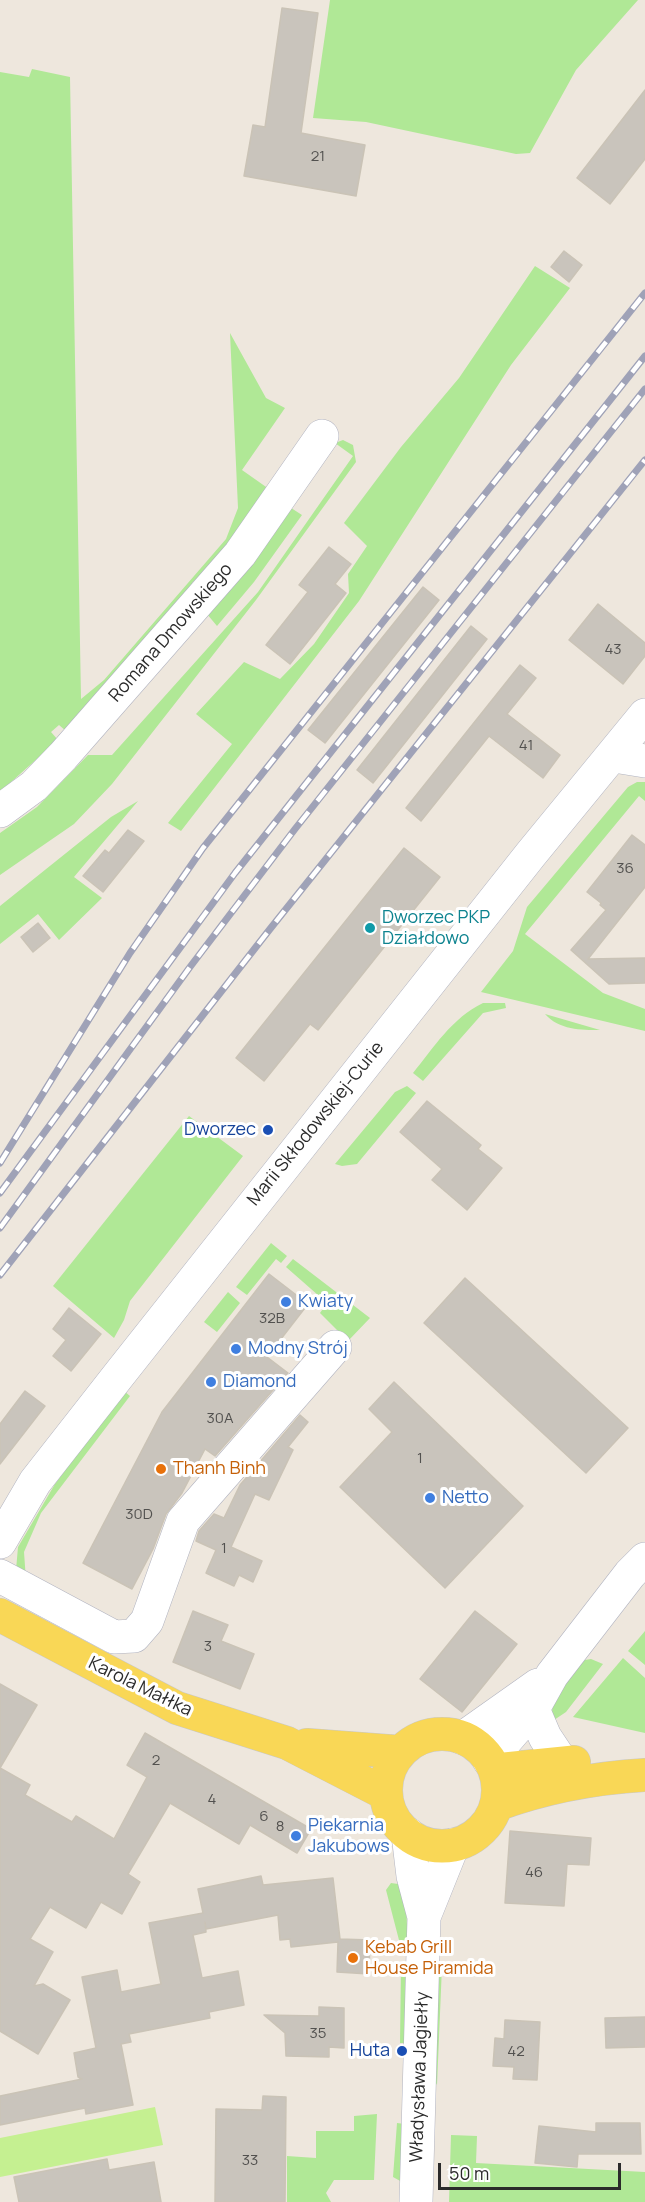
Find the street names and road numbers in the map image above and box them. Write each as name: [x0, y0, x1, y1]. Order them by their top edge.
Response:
street label: Romana Dmowskiego: [105, 559, 237, 707]
street label: Marii Skłodowskiej-Curie: [243, 1038, 389, 1210]
street label: Karola Małłka: [85, 1653, 195, 1721]
street label: Władysława Jagiełły: [406, 1991, 434, 2163]

